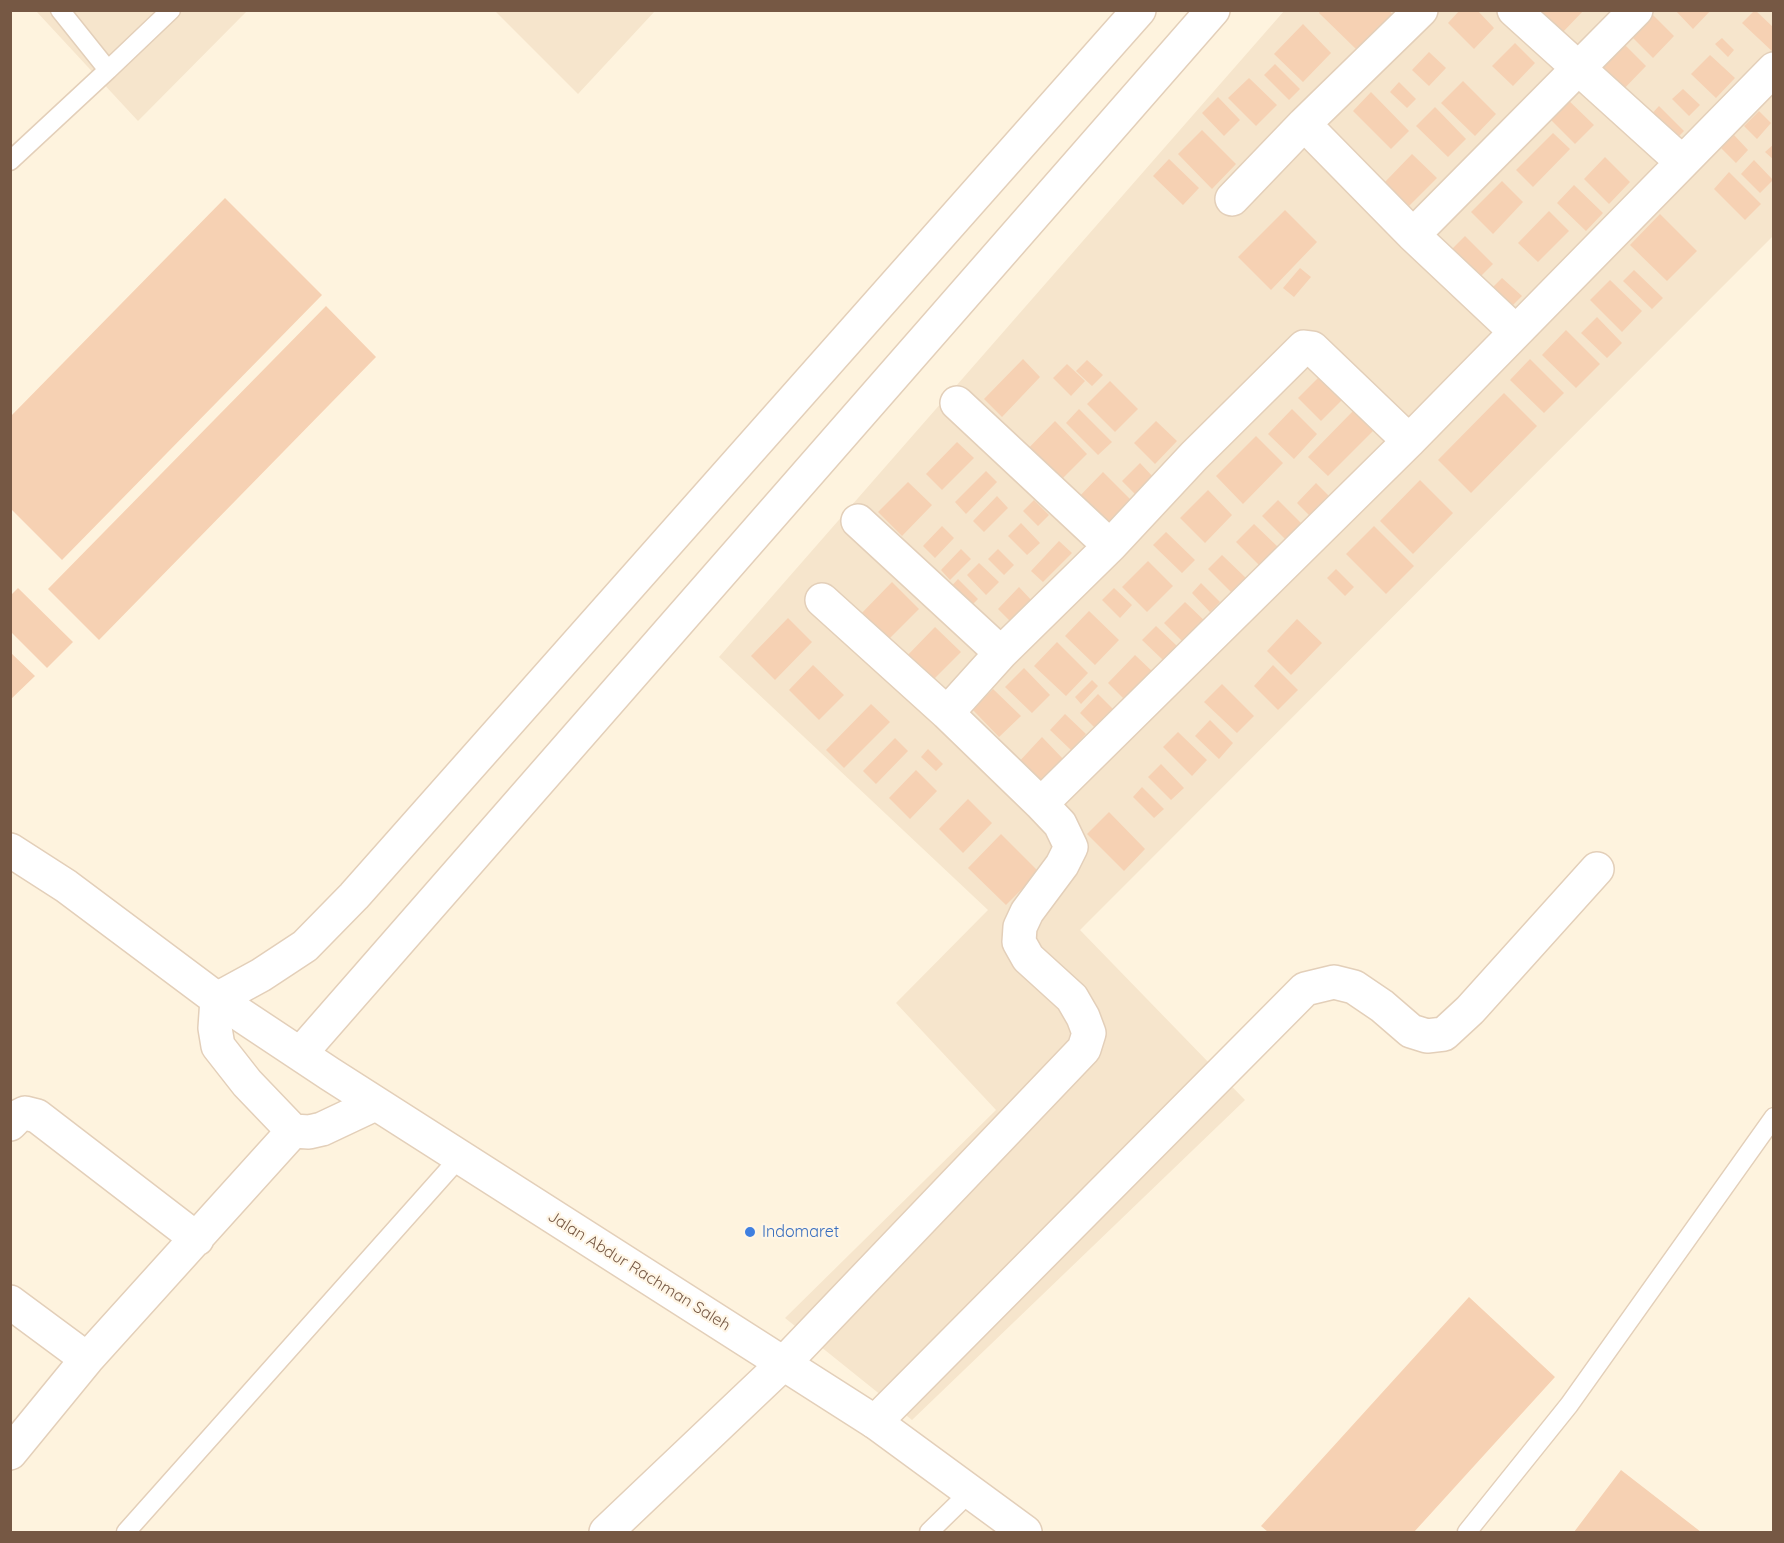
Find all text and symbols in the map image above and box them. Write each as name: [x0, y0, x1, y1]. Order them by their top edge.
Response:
street label: Jalan Abdur Rachman Saleh: [544, 1207, 734, 1335]
place label: Indomaret: [762, 1222, 839, 1242]
marker: Indomaret: [743, 1225, 757, 1239]

